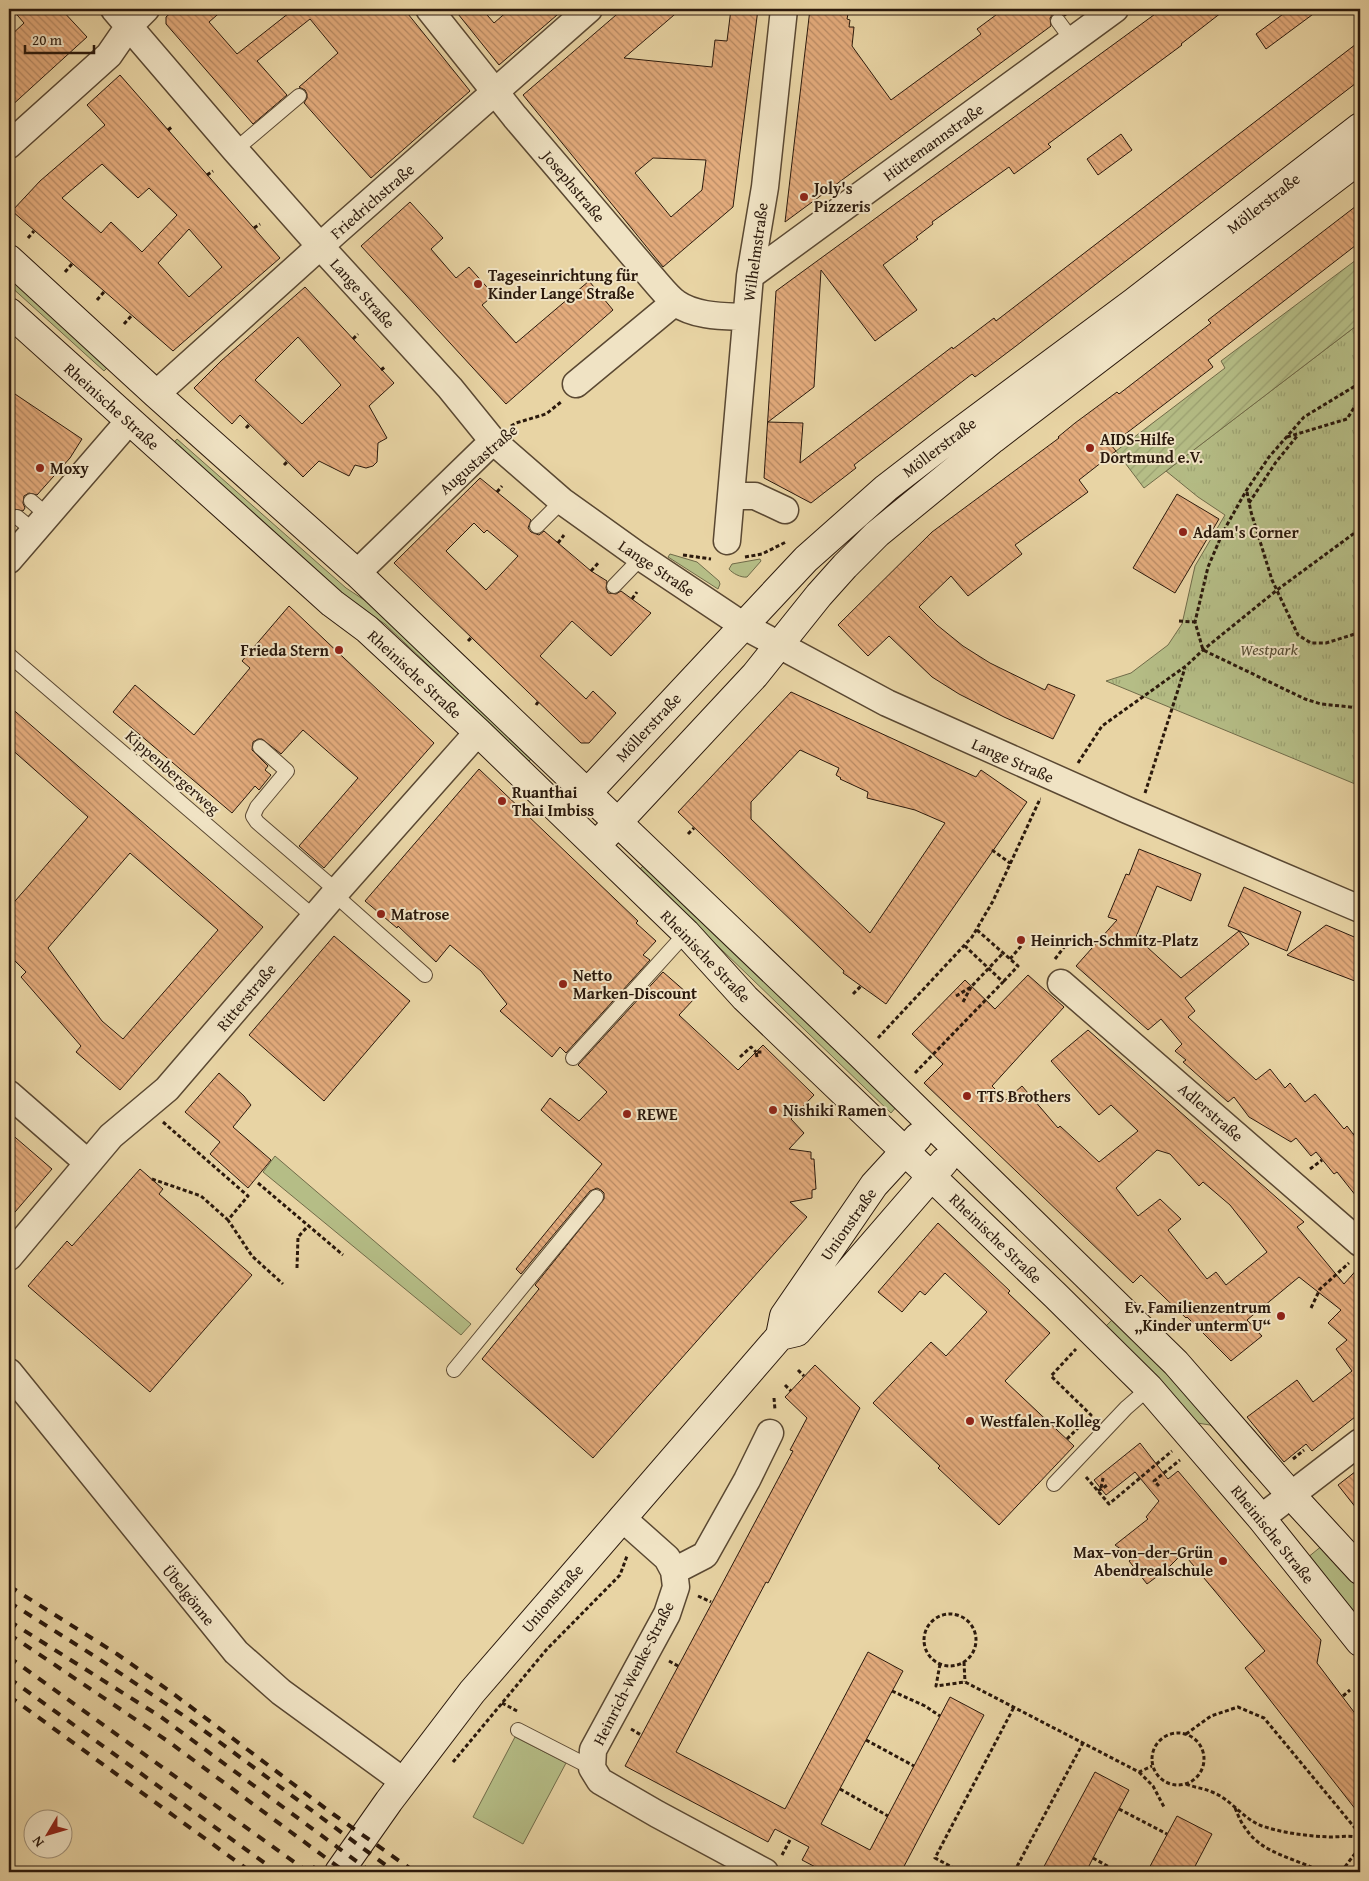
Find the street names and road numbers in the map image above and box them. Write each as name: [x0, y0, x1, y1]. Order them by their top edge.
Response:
street label: Hüttemannstraße: [878, 97, 988, 187]
street label: Josephstraße: [535, 143, 611, 227]
street label: Friedrichstraße: [325, 158, 419, 244]
street label: Möllerstraße: [1221, 167, 1305, 239]
street label: Wilhelmstraße: [736, 201, 774, 303]
street label: Lange Straße: [325, 252, 401, 334]
street label: Rheinische Straße: [59, 357, 165, 455]
street label: Möllerstraße: [897, 411, 981, 483]
street label: Augustastraße: [433, 418, 523, 500]
street label: Lange Straße: [614, 534, 700, 602]
street label: Rheinische Straße: [362, 624, 468, 724]
street label: Möllerstraße: [609, 687, 687, 767]
street label: Kippenbergerweg: [120, 724, 226, 820]
street label: Lange Straße: [968, 731, 1058, 789]
street label: Rheinische Straße: [655, 904, 757, 1008]
street label: Ritterstraße: [210, 958, 282, 1036]
street label: Adlerstraße: [1173, 1077, 1249, 1147]
street label: Unionstraße: [814, 1183, 882, 1265]
street label: Rheinische Straße: [944, 1187, 1048, 1289]
street label: Rheinische Straße: [1226, 1479, 1320, 1589]
street label: Unionstraße: [515, 1558, 589, 1638]
street label: Übelgönne: [157, 1559, 221, 1631]
street label: Heinrich-Wenke-Straße: [586, 1597, 680, 1749]

